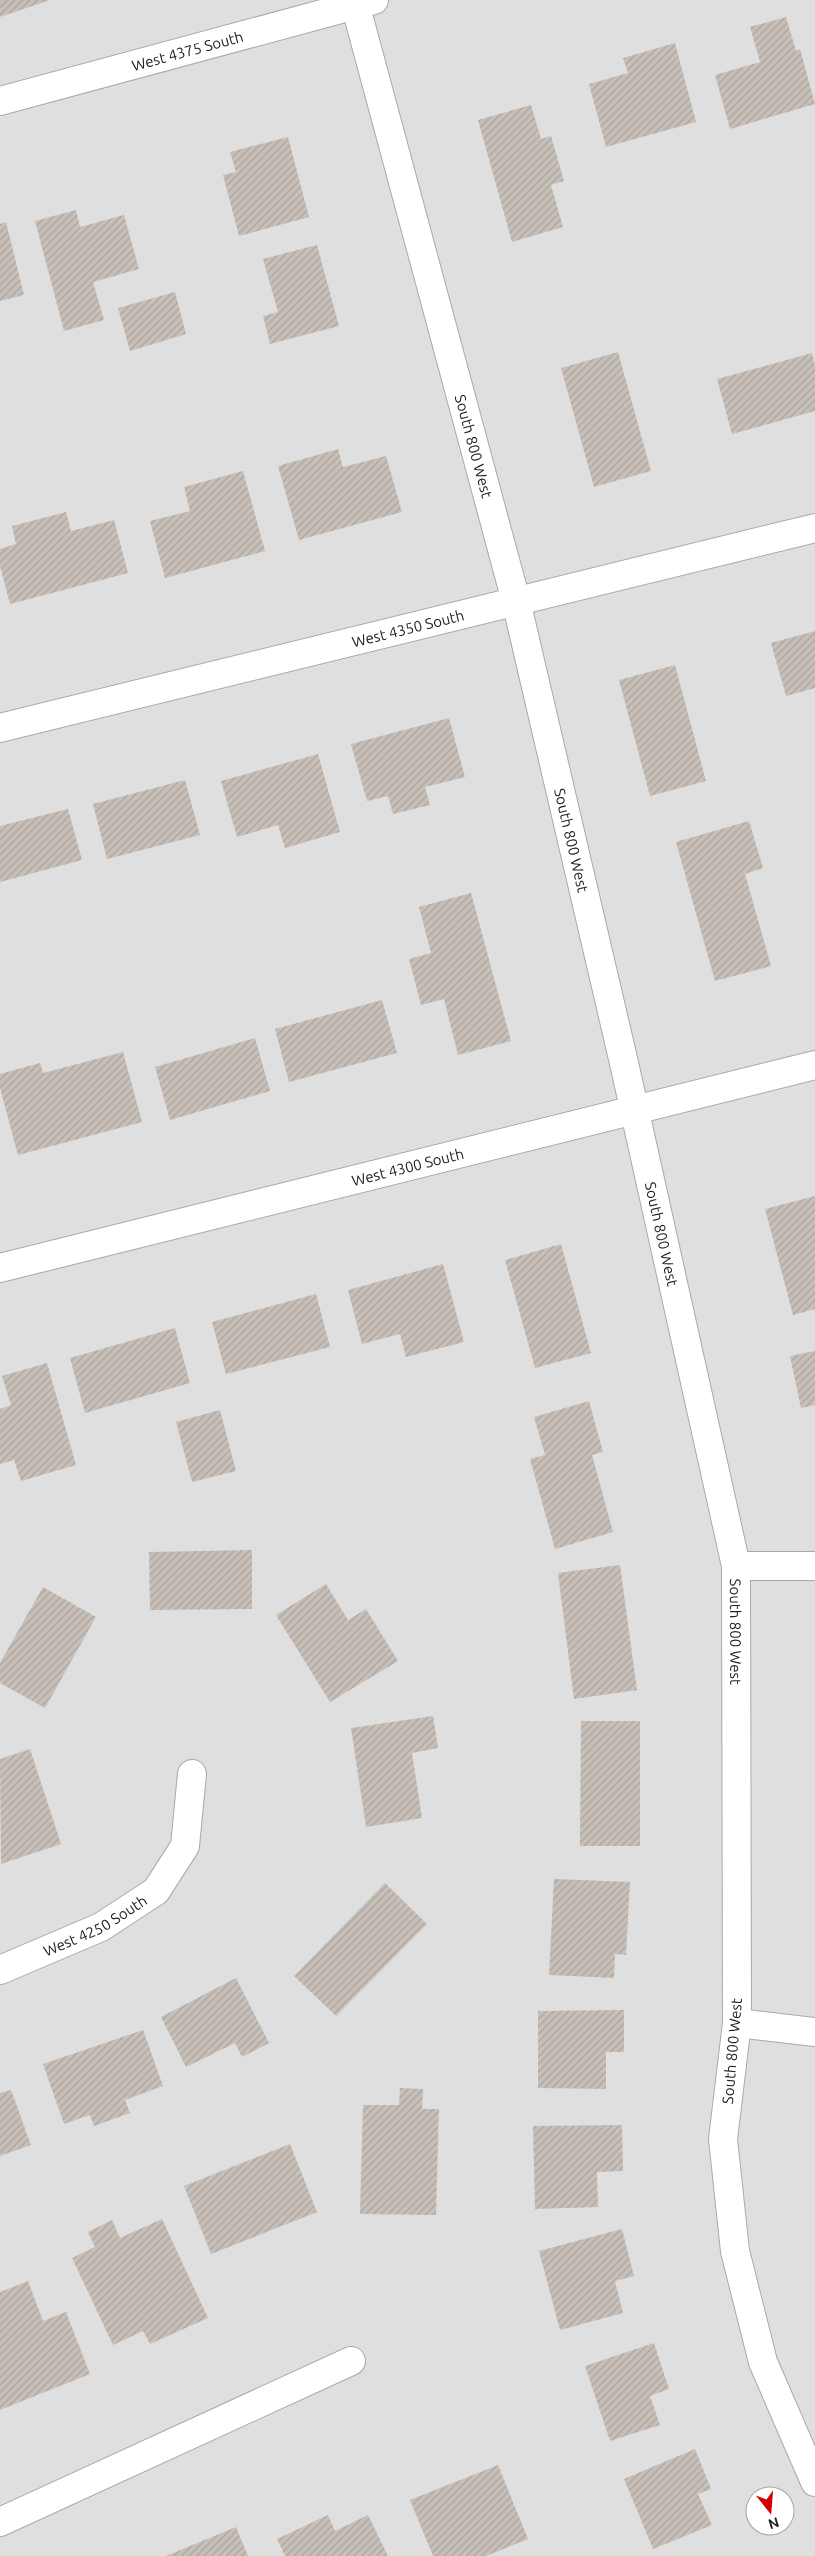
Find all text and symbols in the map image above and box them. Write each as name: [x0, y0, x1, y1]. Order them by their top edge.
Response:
street label: West 4375 South: [130, 27, 245, 74]
street label: South 800 West: [452, 393, 496, 500]
street label: West 4350 South: [350, 606, 466, 650]
street label: South 800 West: [552, 786, 592, 894]
street label: West 4300 South: [350, 1144, 465, 1189]
street label: South 800 West: [642, 1180, 682, 1288]
street label: South 800 West: [728, 1579, 745, 1685]
street label: West 4250 South: [40, 1891, 150, 1959]
street label: South 800 West: [719, 1997, 745, 2105]
north arrow: [745, 2486, 795, 2536]
text: N: [766, 2514, 781, 2533]

